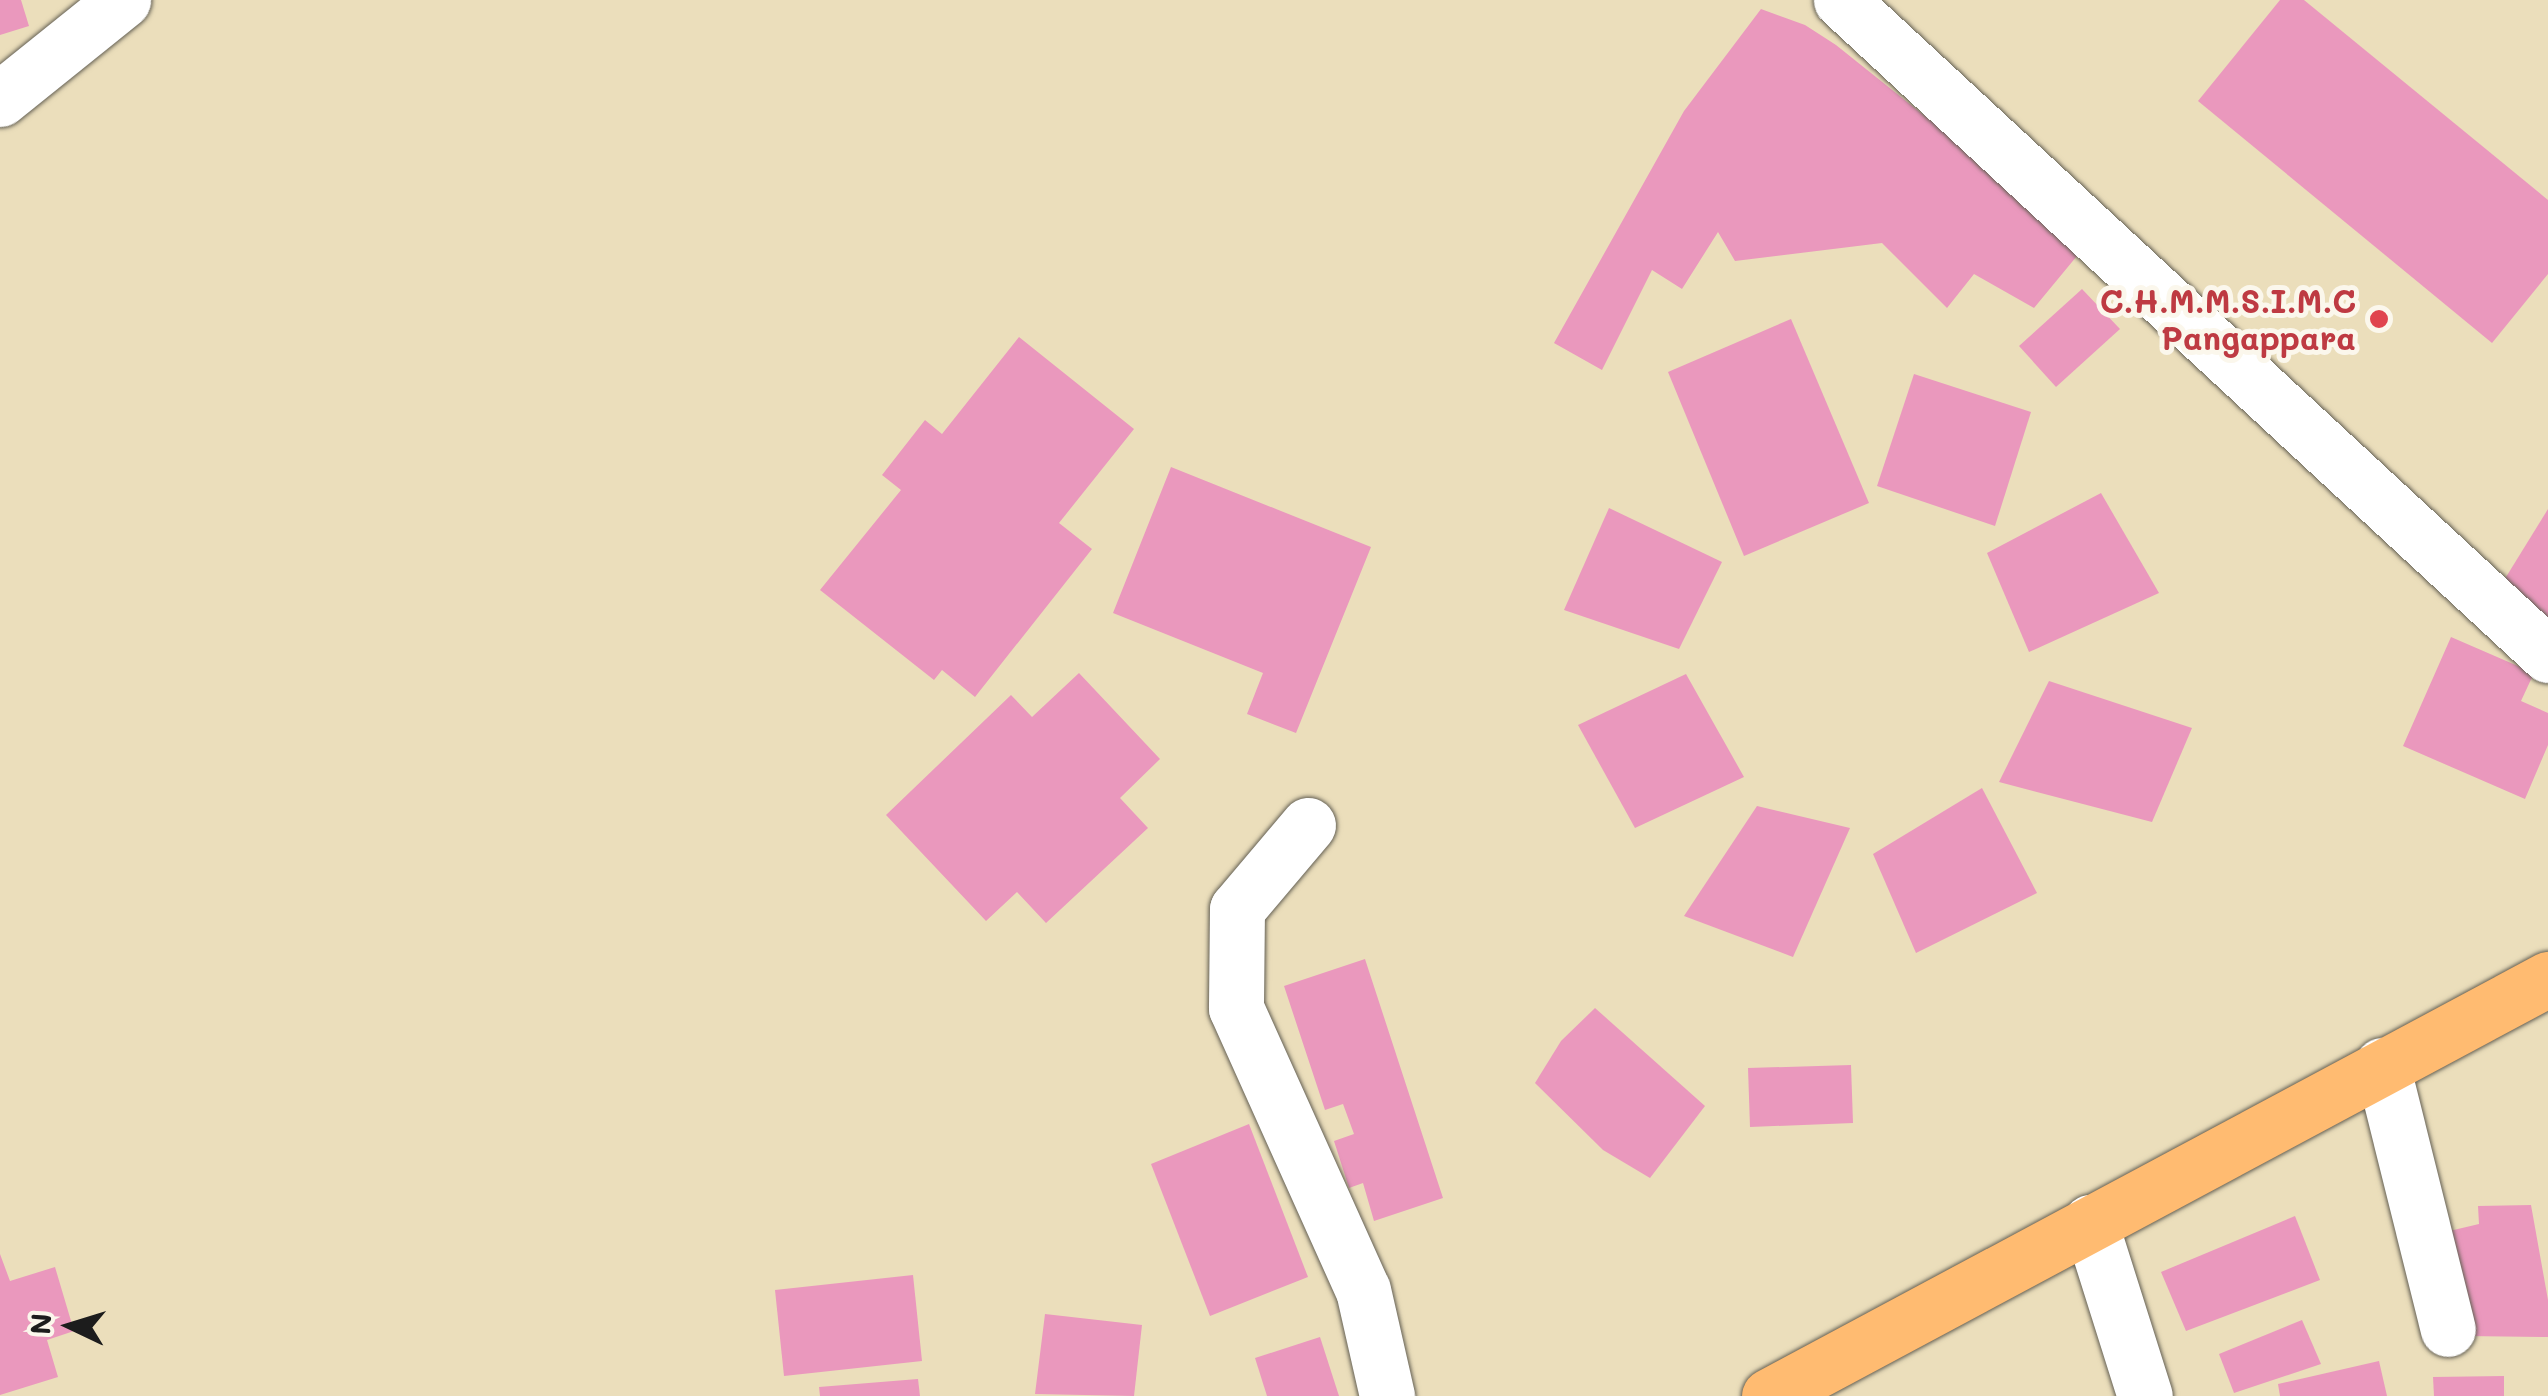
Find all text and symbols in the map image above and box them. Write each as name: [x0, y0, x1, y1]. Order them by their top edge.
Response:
place label: C.H.M.M.S.I.M.C Pangappara: [2100, 282, 2356, 357]
marker: C.H.M.M.S.I.M.C Pangappara: [2366, 306, 2392, 332]
north arrow: [20, 1276, 120, 1376]
text: N: [21, 1312, 59, 1336]

